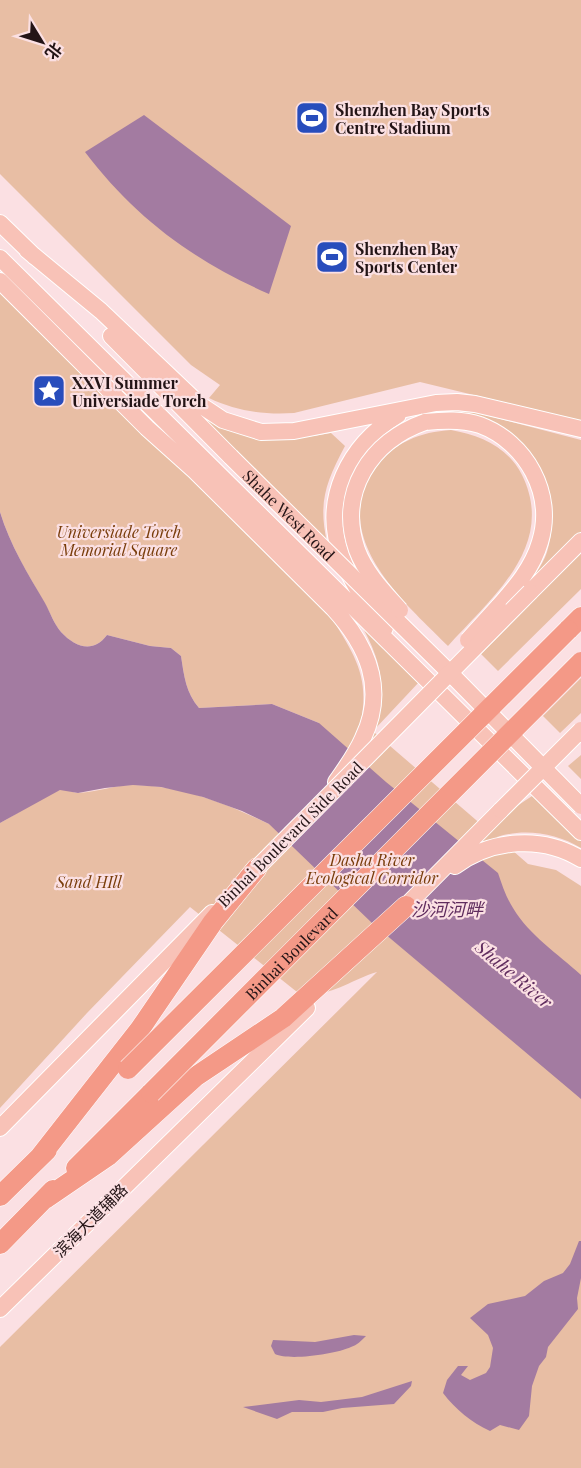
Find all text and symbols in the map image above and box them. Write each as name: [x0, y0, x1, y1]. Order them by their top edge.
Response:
north arrow: [12, 12, 72, 72]
text: 北: [41, 39, 67, 64]
place label: Shenzhen Bay Sports Centre Stadium: [335, 99, 490, 138]
sports icon: Shenzhen Bay Sports Centre Stadium: [294, 100, 330, 136]
place label: Shenzhen Bay Sports Center: [355, 238, 459, 277]
sports icon: Shenzhen Bay Sports Center: [314, 239, 350, 275]
place label: XXVI Summer Universiade Torch: [72, 372, 207, 411]
place icon: XXVI Summer Universiade Torch: [31, 373, 67, 409]
street label: Shahe West Road: [239, 464, 340, 565]
park label: Universiade Torch Memorial Square: [57, 521, 181, 560]
street label: Binhai Boulevard Side Road: [213, 757, 367, 911]
park label: Dasha River Ecological Corridor: [305, 849, 439, 888]
park label: Sand HIll: [55, 871, 122, 892]
water label: 沙河河畔: [411, 897, 486, 921]
street label: Binhai Boulevard: [240, 902, 342, 1004]
water label: Shahe River: [470, 934, 558, 1014]
street label: 滨海大道辅路: [49, 1179, 131, 1261]

